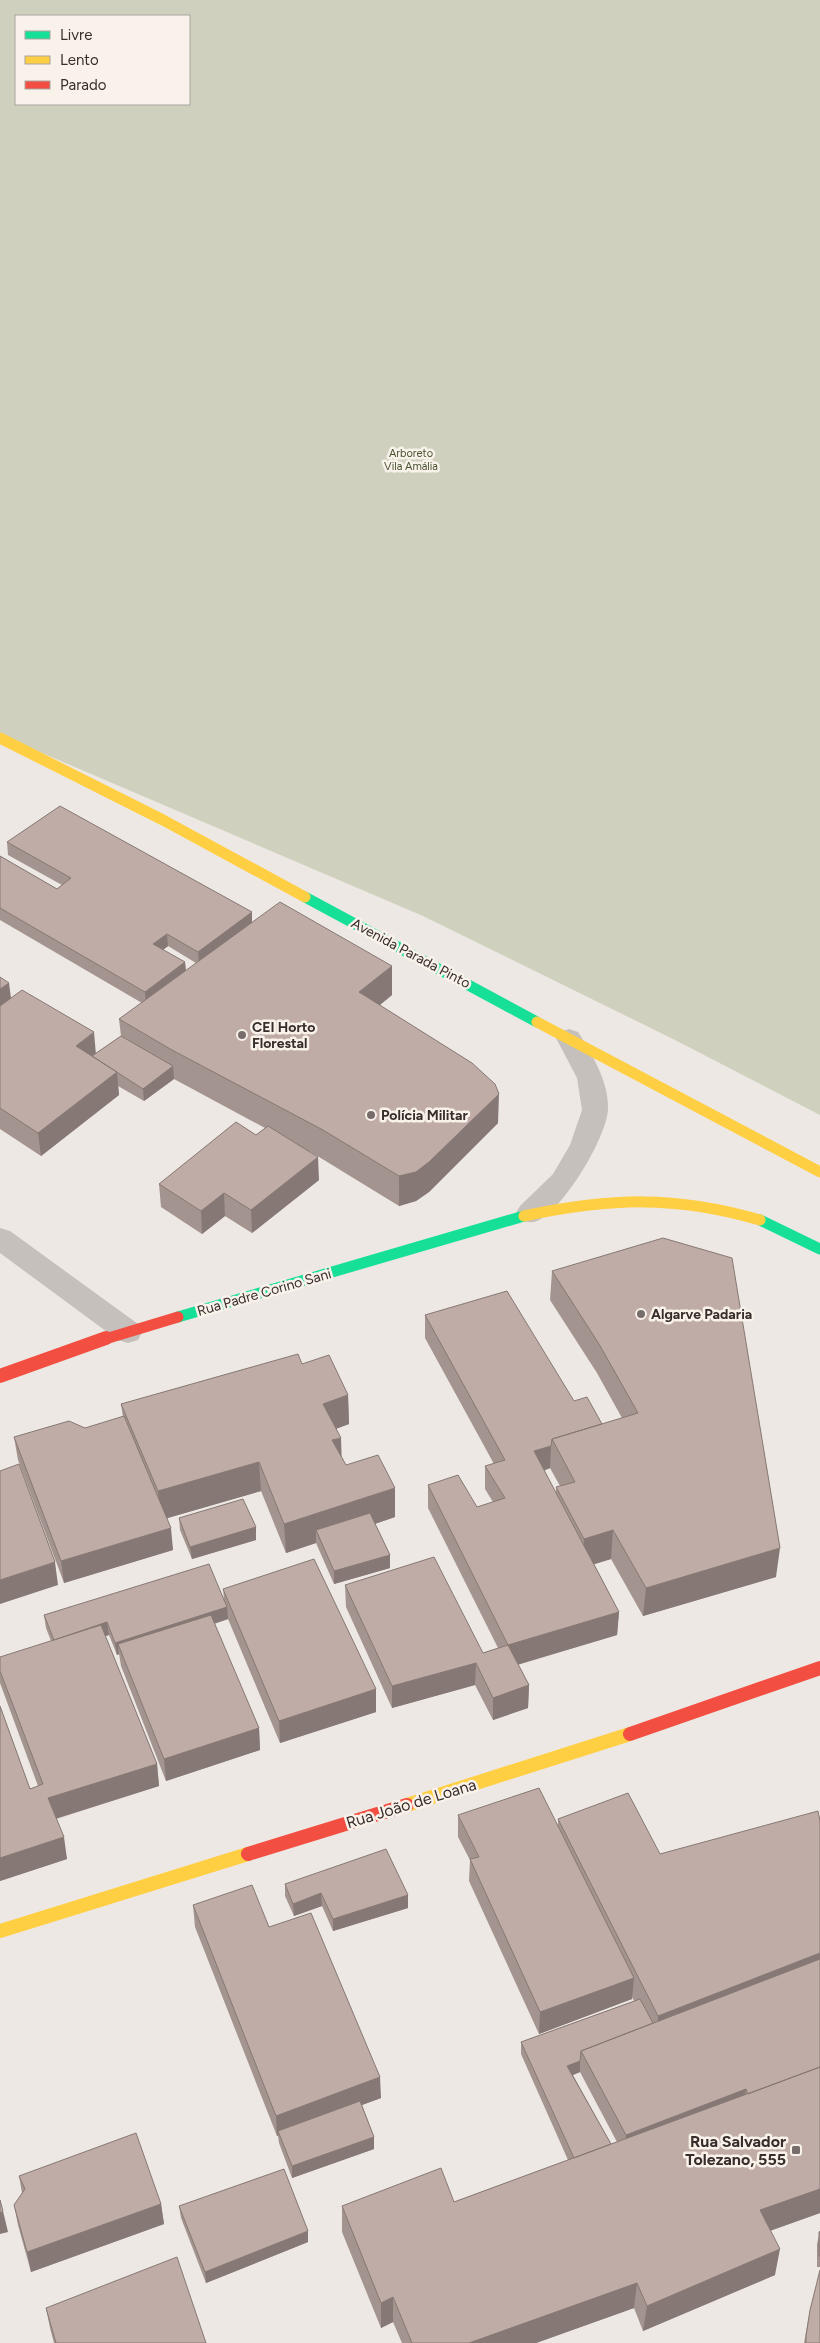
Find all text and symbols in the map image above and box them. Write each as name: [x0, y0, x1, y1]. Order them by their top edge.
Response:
legend: [15, 15, 190, 105]
text: Livre: [60, 26, 92, 44]
text: Lento: [60, 51, 99, 69]
text: Parado: [60, 76, 107, 94]
park label: Arboreto Vila Amália: [384, 447, 438, 473]
street label: Avenida Parada Pinto: [348, 915, 473, 992]
place label: CEI Horto Florestal: [252, 1019, 315, 1052]
marker: CEI Horto Florestal: [236, 1029, 248, 1041]
place label: Polícia Militar: [381, 1107, 468, 1124]
marker: Polícia Militar: [365, 1109, 377, 1121]
street label: Rua Padre Corino Sani: [195, 1265, 333, 1320]
place label: Algarve Padaria: [651, 1306, 752, 1323]
marker: Algarve Padaria: [635, 1308, 647, 1320]
street label: Rua João de Loana: [344, 1775, 478, 1832]
place label: Rua Salvador Tolezano, 555: [685, 2132, 786, 2169]
marker: Rua Salvador Tolezano, 555: [790, 2144, 802, 2156]

